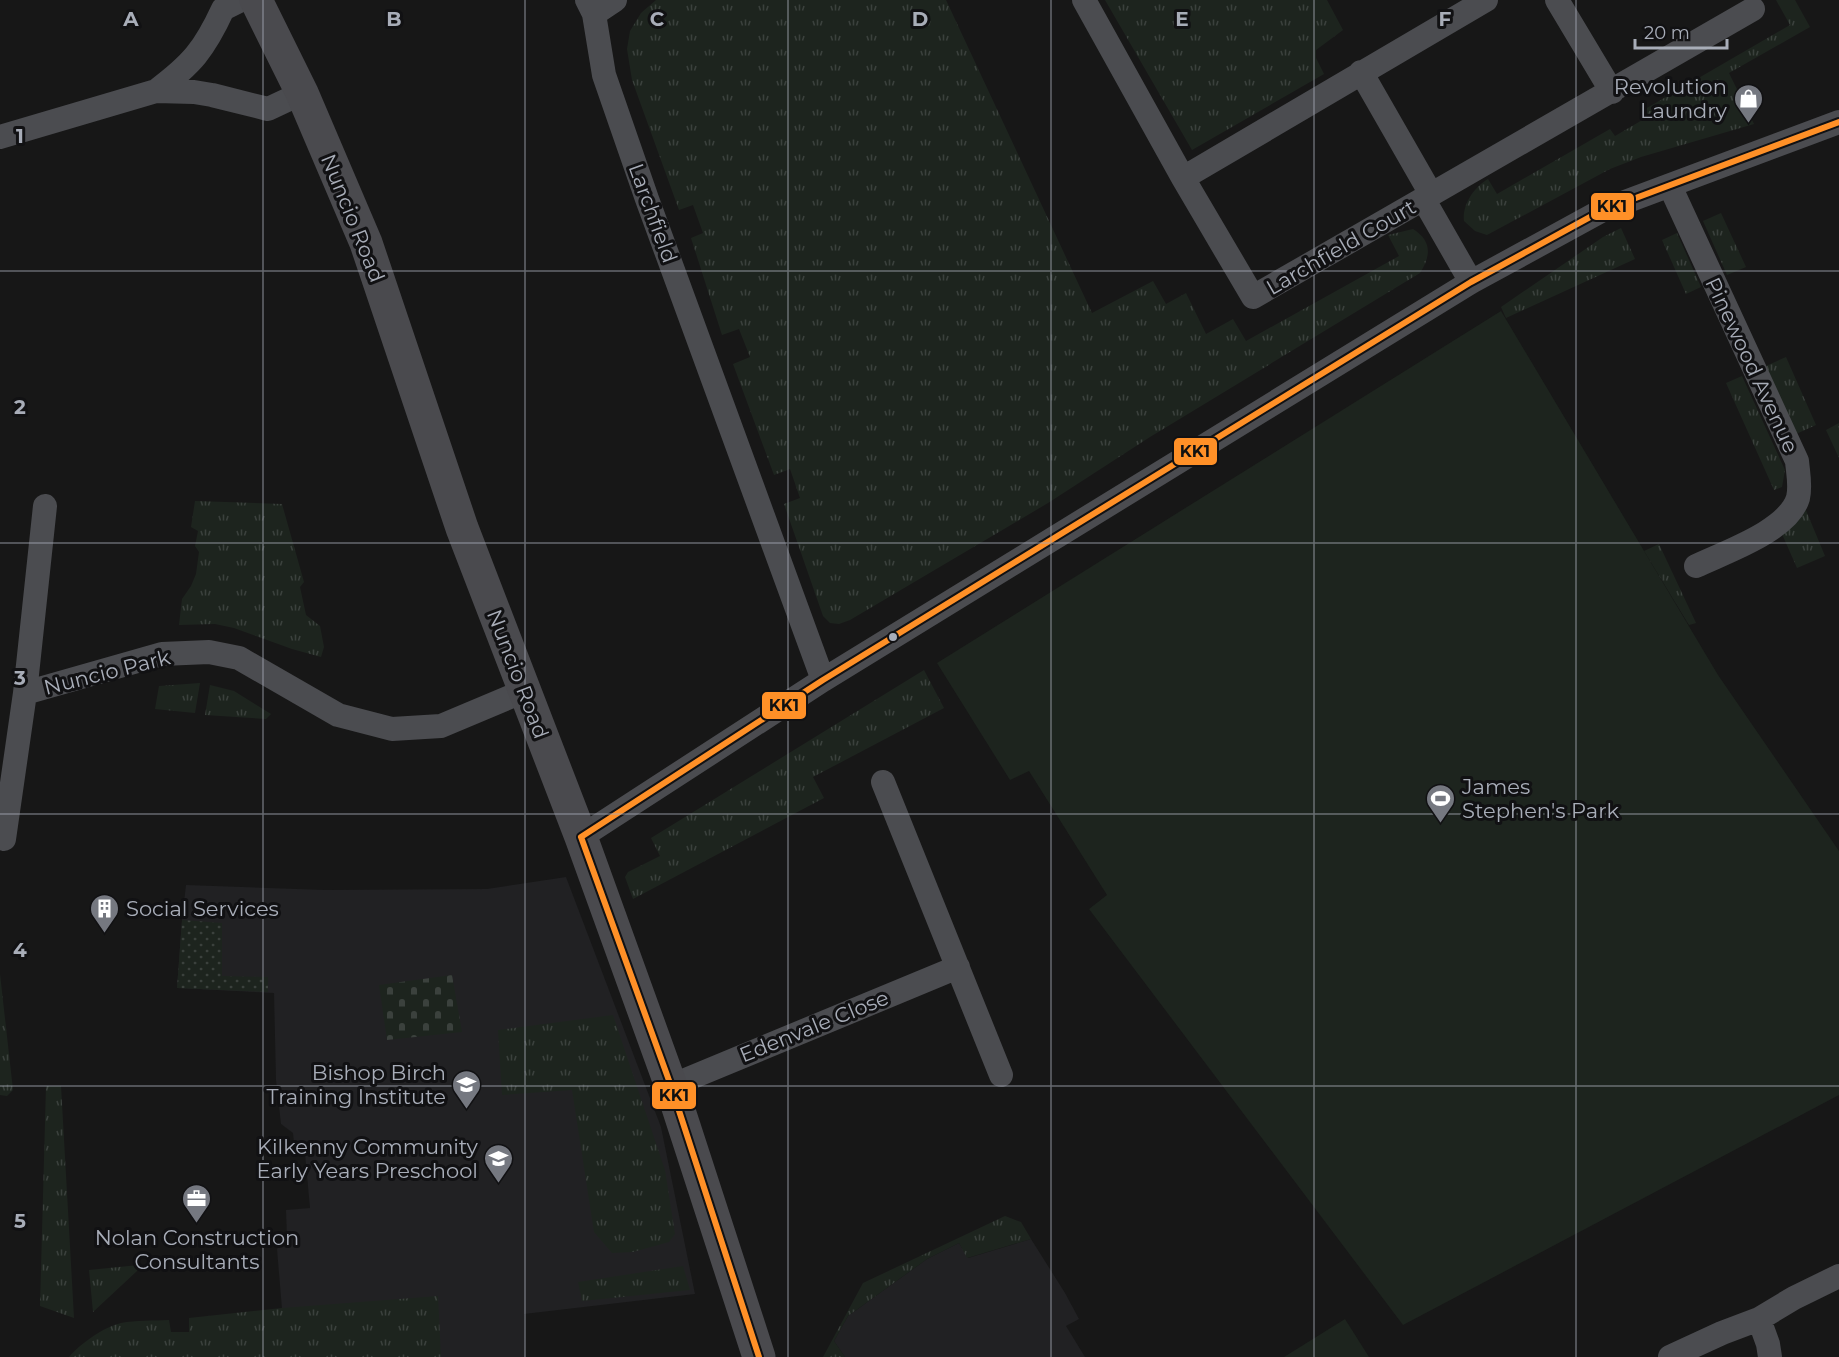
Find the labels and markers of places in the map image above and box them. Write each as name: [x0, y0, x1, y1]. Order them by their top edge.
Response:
place label: Revolution Laundry: [1614, 74, 1728, 123]
shop icon: Revolution Laundry: [1732, 82, 1764, 124]
unlabelled marker: [887, 631, 899, 643]
place label: James Stephen's Park: [1461, 774, 1619, 823]
sports icon: James Stephen's Park: [1425, 782, 1457, 824]
building icon: Social Services: [89, 892, 121, 934]
place label: Social Services: [126, 896, 279, 921]
place label: Bishop Birch Training Institute: [266, 1060, 446, 1109]
school or university icon: Bishop Birch Training Institute: [451, 1068, 483, 1110]
place label: Kilkenny Community Early Years Preschool: [257, 1134, 479, 1183]
school or university icon: Kilkenny Community Early Years Preschool: [483, 1142, 515, 1184]
office icon: Nolan Construction Consultants: [181, 1182, 213, 1224]
place label: Nolan Construction Consultants: [95, 1225, 299, 1274]

